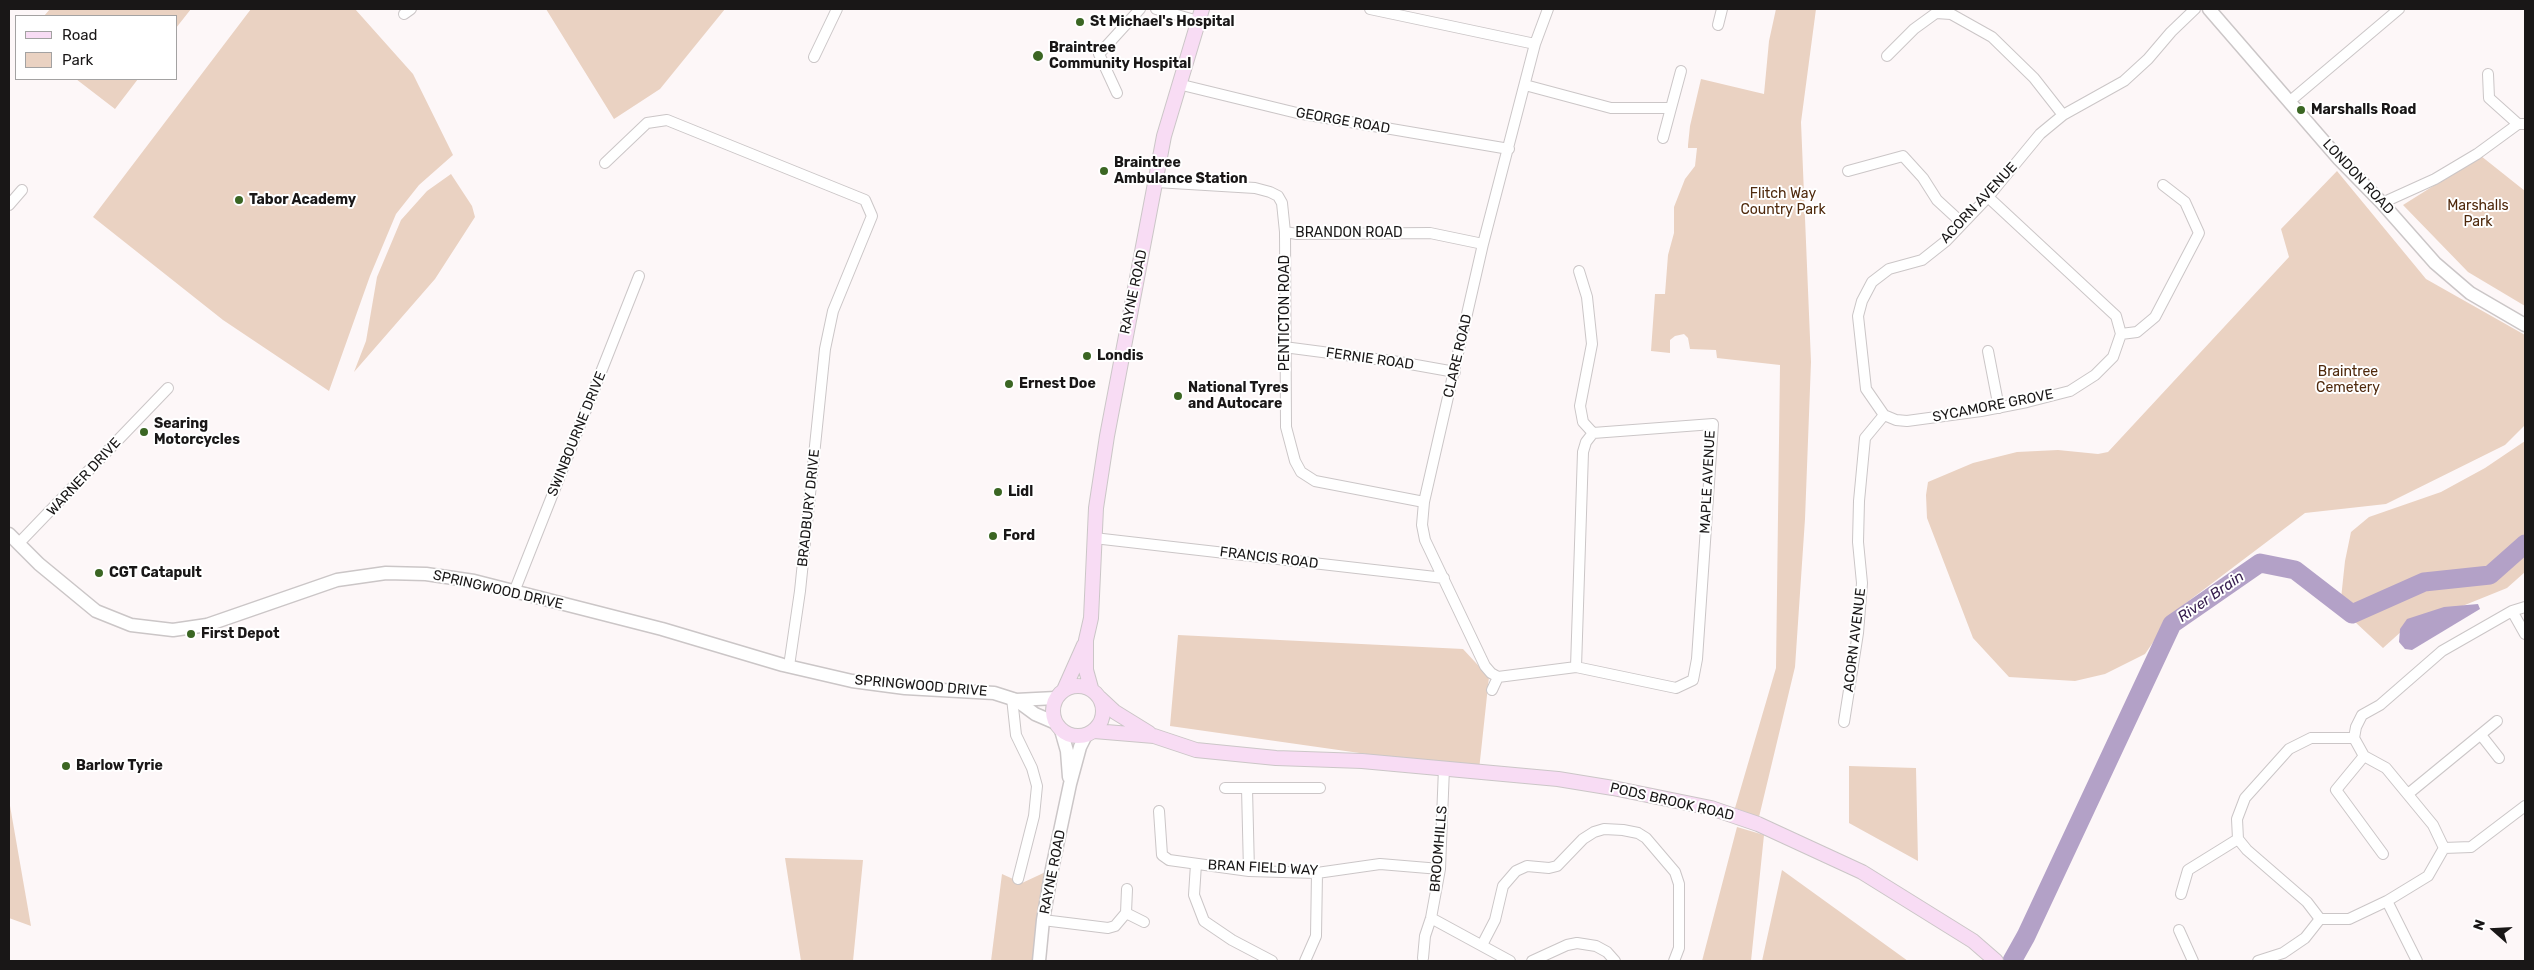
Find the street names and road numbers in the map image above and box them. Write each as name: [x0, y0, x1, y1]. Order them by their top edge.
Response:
street label: GEORGE ROAD: [1295, 104, 1391, 138]
street label: LONDON ROAD: [2319, 136, 2397, 218]
street label: ACORN AVENUE: [1937, 159, 2021, 247]
street label: BRANDON ROAD: [1295, 225, 1403, 241]
street label: RAYNE ROAD: [1117, 248, 1151, 336]
street label: PENTICTON ROAD: [1277, 255, 1293, 371]
street label: CLARE ROAD: [1440, 313, 1476, 399]
street label: FERNIE ROAD: [1325, 345, 1415, 373]
street label: SWINBOURNE DRIVE: [544, 369, 610, 499]
street label: SYCAMORE GROVE: [1931, 386, 2055, 426]
street label: MAPLE AVENUE: [1697, 430, 1719, 534]
street label: WARNER DRIVE: [44, 435, 124, 519]
street label: BRADBURY DRIVE: [794, 448, 824, 568]
street label: FRANCIS ROAD: [1219, 544, 1319, 572]
street label: SPRINGWOOD DRIVE: [431, 567, 565, 613]
street label: ACORN AVENUE: [1840, 587, 1870, 693]
street label: SPRINGWOOD DRIVE: [854, 672, 988, 700]
street label: PODS BROOK ROAD: [1608, 780, 1736, 824]
street label: BROOMHILLS: [1427, 805, 1451, 893]
street label: RAYNE ROAD: [1037, 828, 1069, 916]
street label: BRAN FIELD WAY: [1207, 857, 1319, 879]

